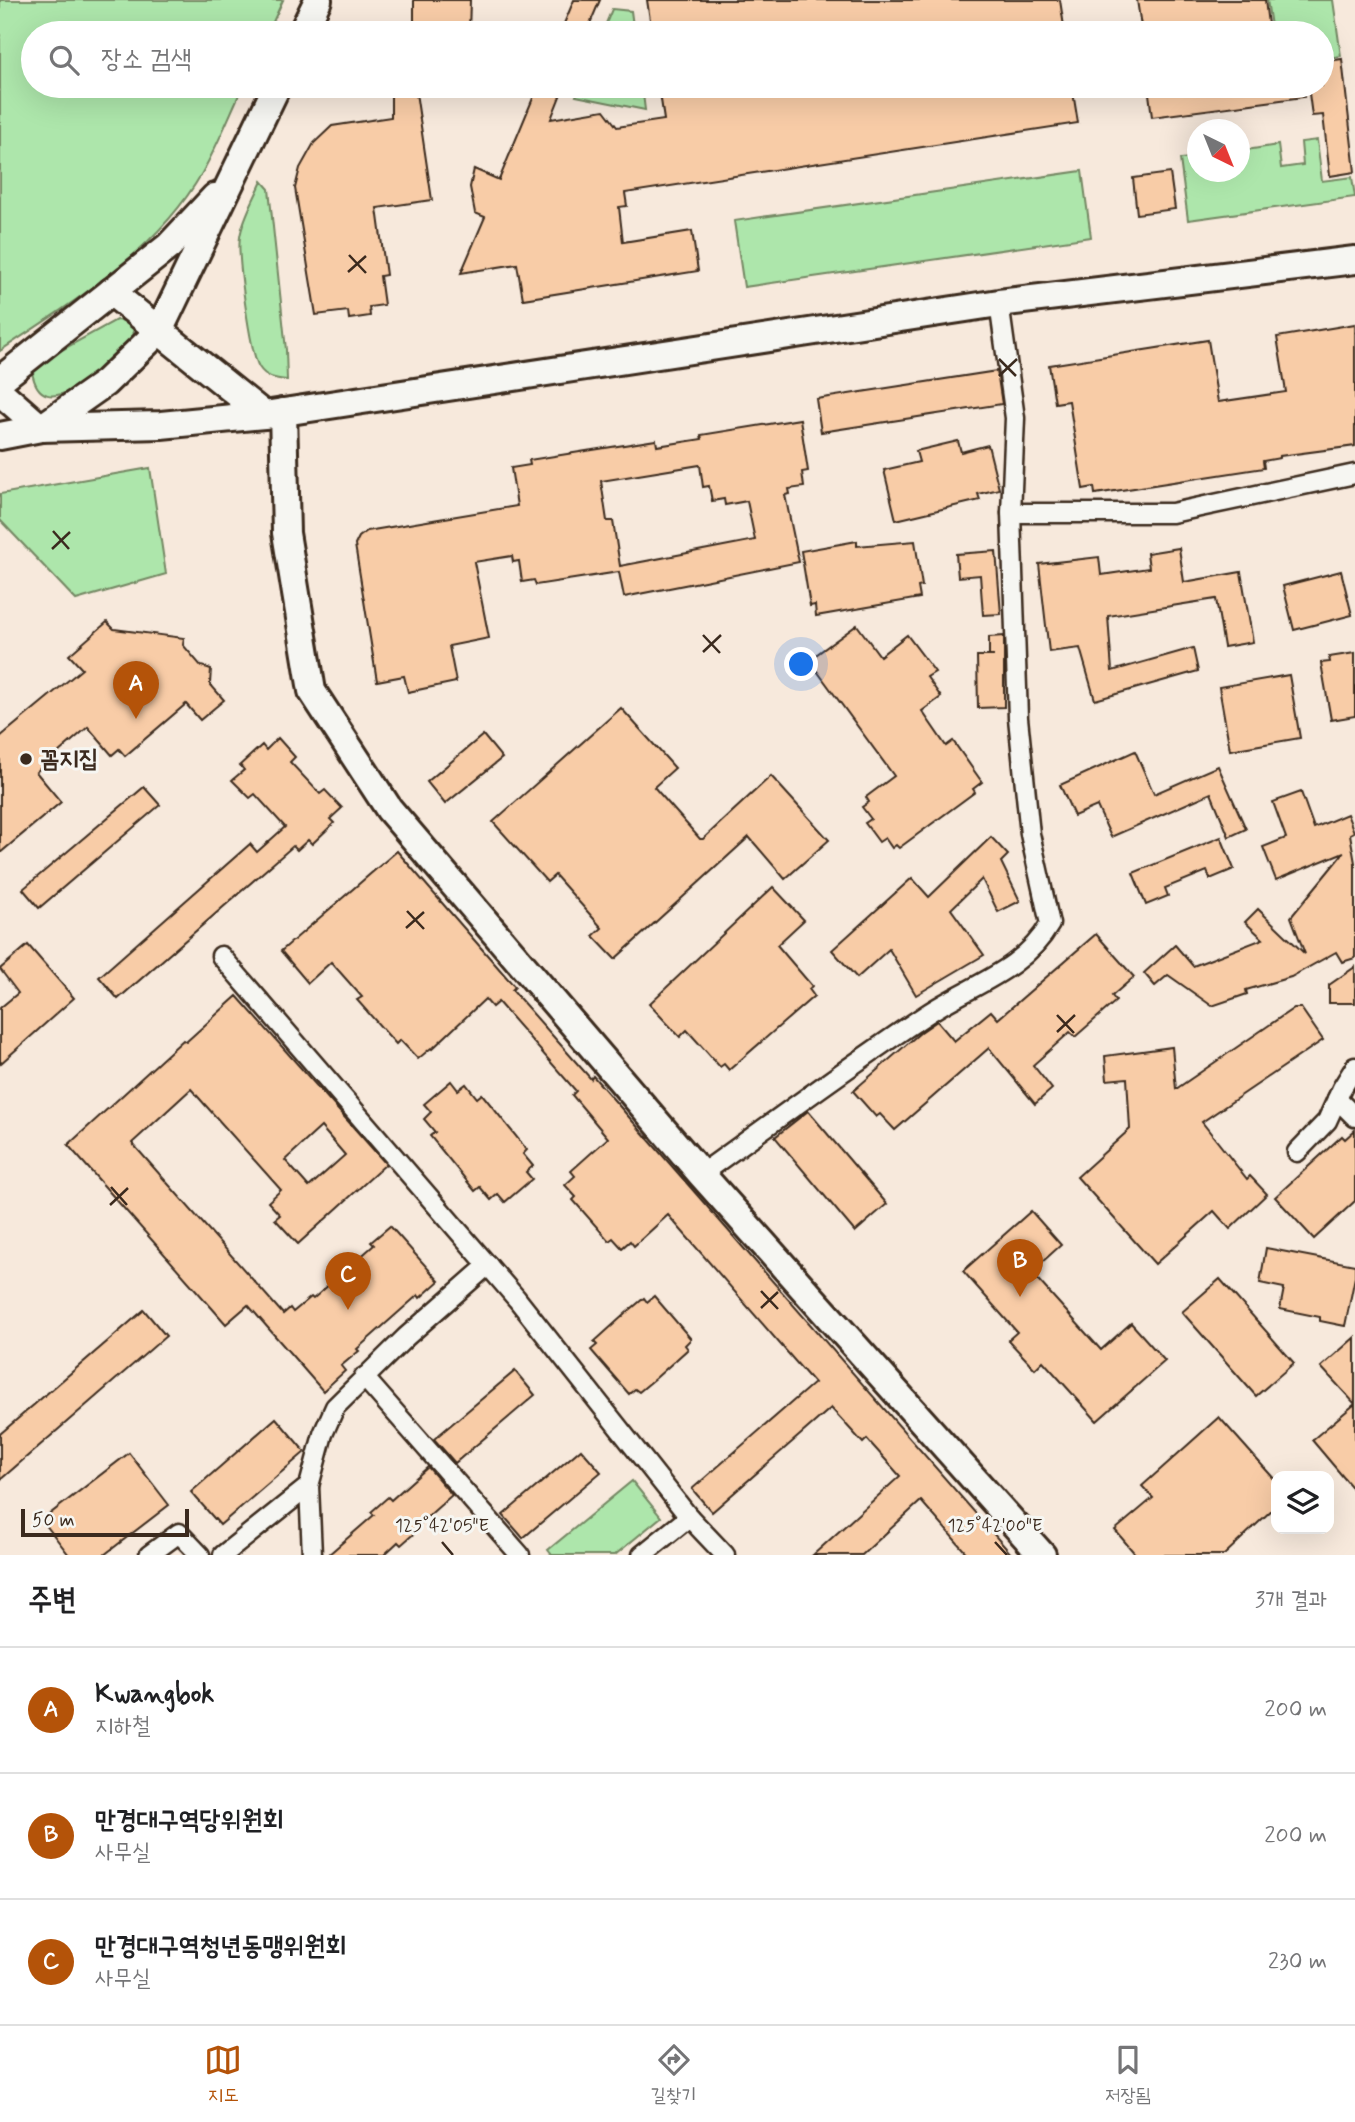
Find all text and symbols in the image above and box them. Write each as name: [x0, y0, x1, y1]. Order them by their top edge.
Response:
search box: [21, 21, 1334, 98]
icon: search: [45, 41, 83, 79]
text: 장소 검색: [101, 43, 192, 77]
north arrow: [1187, 119, 1250, 182]
your location: [784, 647, 818, 681]
pin: A: [113, 661, 159, 719]
place label: 꼼지집: [40, 744, 98, 775]
marker: 꼼지집: [18, 751, 34, 767]
pin: B: [997, 1239, 1043, 1297]
pin: C: [325, 1252, 371, 1310]
map controls: [1271, 1471, 1334, 1534]
button: layers: [1271, 1471, 1334, 1534]
scale bar: [21, 1506, 189, 1538]
text: 50 m: [32, 1508, 75, 1533]
text: 125°42'05"E: [395, 1514, 489, 1538]
text: 125°42'00"E: [948, 1514, 1042, 1538]
text: 주변: [28, 1581, 76, 1620]
text: 3개 결과: [1255, 1586, 1327, 1616]
text: Kwangbok: [95, 1678, 214, 1712]
text: A: [43, 1695, 59, 1725]
text: 200 m: [1264, 1695, 1327, 1725]
text: 지하철: [95, 1712, 151, 1742]
text: 만경대구역당위원회: [95, 1804, 283, 1838]
text: B: [44, 1821, 58, 1851]
text: 200 m: [1264, 1821, 1327, 1851]
text: 사무실: [95, 1838, 151, 1868]
text: 만경대구역청년동맹위원회: [95, 1930, 346, 1964]
text: C: [43, 1947, 59, 1977]
text: 230 m: [1268, 1947, 1327, 1977]
text: 사무실: [95, 1964, 151, 1994]
tab: 지도: [204, 2041, 242, 2108]
tab: 길찾기: [651, 2041, 696, 2108]
tab: 저장됨: [1105, 2041, 1151, 2108]

